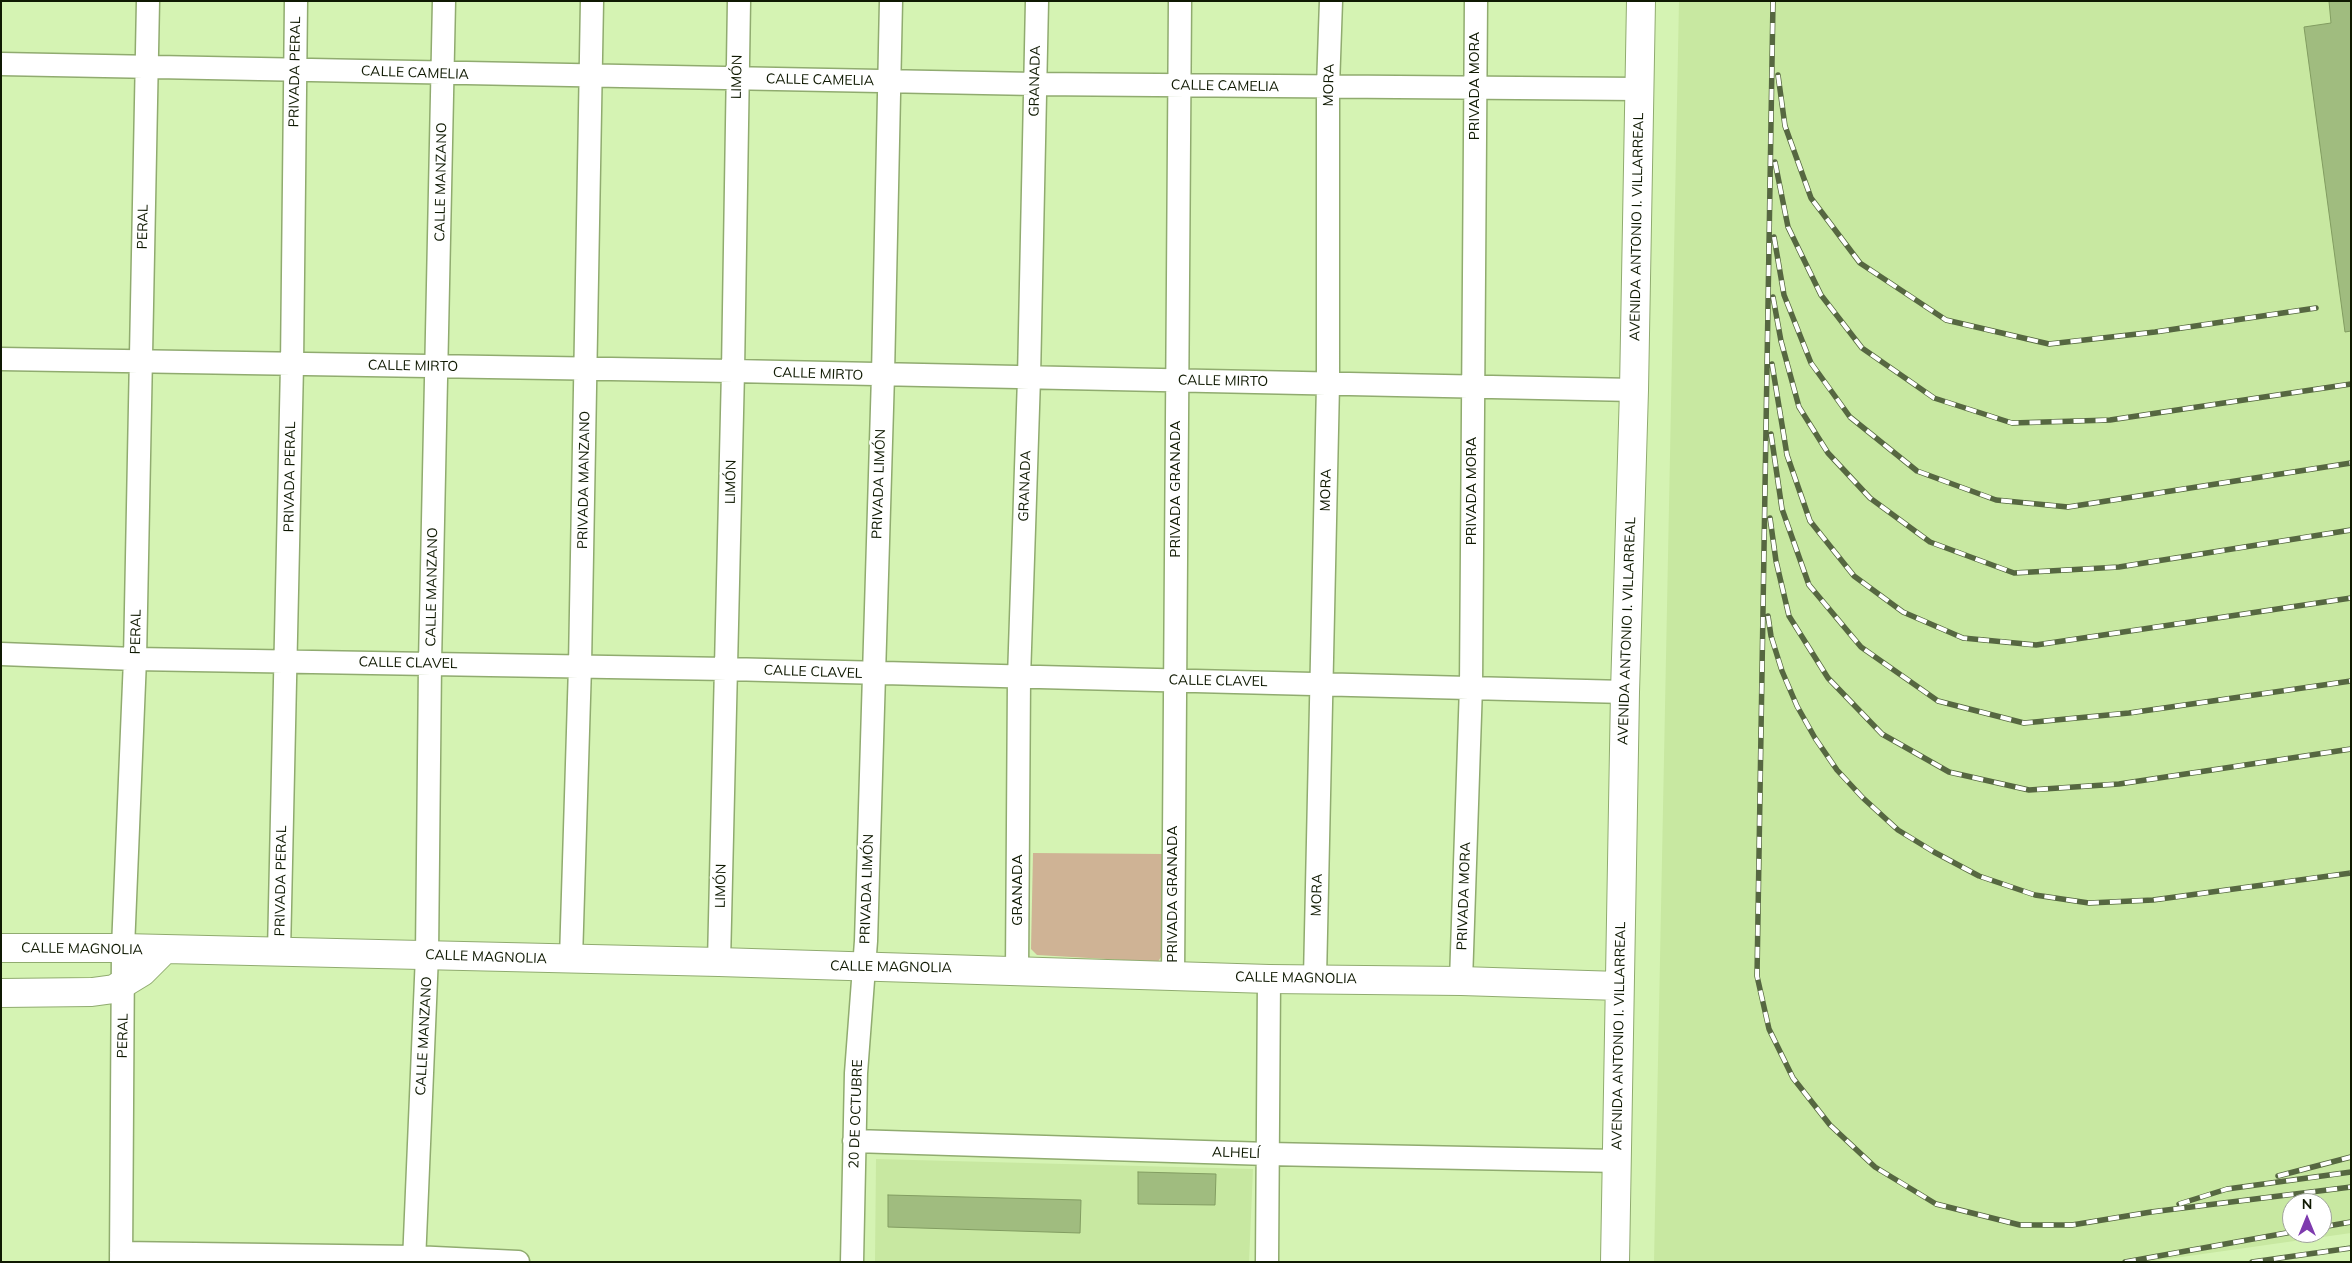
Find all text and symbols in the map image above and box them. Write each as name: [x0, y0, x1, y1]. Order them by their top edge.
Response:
street label: PRIVADA PERAL: [286, 16, 304, 128]
street label: PRIVADA MORA: [1467, 32, 1483, 140]
street label: GRANADA: [1026, 45, 1044, 117]
street label: LIMÓN: [728, 55, 746, 99]
street label: CALLE CAMELIA: [361, 63, 469, 83]
street label: MORA: [1320, 64, 1338, 106]
street label: CALLE CAMELIA: [766, 71, 874, 89]
street label: CALLE CAMELIA: [1171, 77, 1279, 95]
street label: AVENIDA ANTONIO I. VILLARREAL: [1627, 113, 1647, 341]
street label: CALLE MANZANO: [432, 122, 450, 242]
street label: PERAL: [134, 204, 152, 250]
street label: CALLE MIRTO: [368, 357, 458, 375]
street label: CALLE MIRTO: [773, 364, 863, 384]
street label: CALLE MIRTO: [1178, 372, 1268, 390]
street label: PRIVADA MANZANO: [574, 411, 594, 549]
street label: PRIVADA GRANADA: [1168, 420, 1184, 558]
street label: PRIVADA PERAL: [281, 421, 299, 533]
street label: PRIVADA LIMÓN: [869, 428, 889, 540]
street label: PRIVADA MORA: [1464, 437, 1480, 545]
street label: GRANADA: [1015, 450, 1035, 522]
street label: LIMÓN: [722, 460, 740, 504]
street label: MORA: [1317, 469, 1335, 511]
street label: AVENIDA ANTONIO I. VILLARREAL: [1615, 517, 1639, 745]
street label: CALLE MANZANO: [423, 527, 441, 647]
street label: PERAL: [127, 609, 145, 655]
street label: CALLE CLAVEL: [358, 654, 458, 672]
street label: CALLE CLAVEL: [763, 662, 863, 682]
street label: CALLE CLAVEL: [1168, 672, 1268, 690]
street label: PRIVADA PERAL: [272, 825, 290, 937]
street label: PRIVADA GRANADA: [1165, 825, 1181, 963]
street label: PRIVADA LIMÓN: [857, 833, 877, 945]
street label: PRIVADA MORA: [1454, 841, 1474, 951]
street label: GRANADA: [1010, 854, 1026, 926]
street label: LIMÓN: [712, 864, 730, 908]
street label: MORA: [1308, 873, 1326, 917]
street label: AVENIDA ANTONIO I. VILLARREAL: [1609, 922, 1629, 1150]
street label: CALLE MAGNOLIA: [21, 940, 143, 958]
street label: CALLE MAGNOLIA: [425, 946, 547, 968]
street label: CALLE MAGNOLIA: [830, 958, 952, 976]
street label: CALLE MAGNOLIA: [1235, 969, 1357, 987]
street label: CALLE MANZANO: [412, 976, 436, 1096]
street label: PERAL: [114, 1013, 132, 1059]
street label: 20 DE OCTUBRE: [846, 1059, 866, 1169]
street label: ALHELÍ: [1212, 1144, 1260, 1162]
north arrow: [2282, 1193, 2332, 1243]
text: N: [2302, 1195, 2312, 1213]

